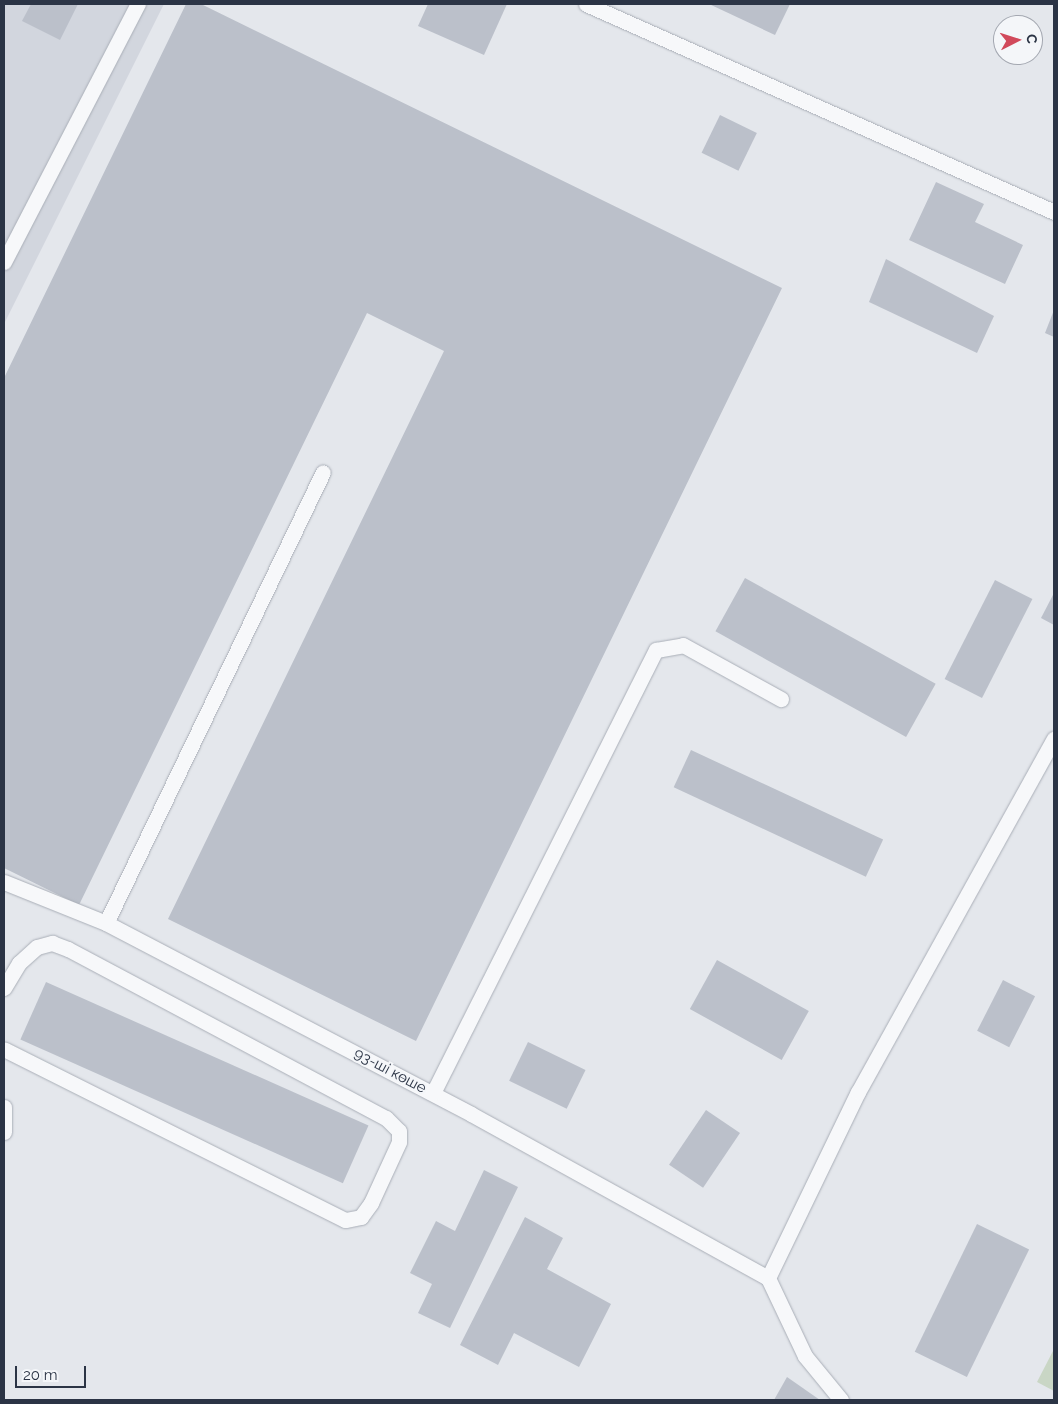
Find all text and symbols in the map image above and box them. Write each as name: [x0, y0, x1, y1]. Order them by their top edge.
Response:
north arrow: [993, 15, 1043, 65]
text: С: [1024, 33, 1040, 44]
street label: 93-ші көше: [351, 1044, 429, 1098]
scale bar: [18, 1356, 89, 1388]
text: 20 m: [23, 1366, 58, 1384]

